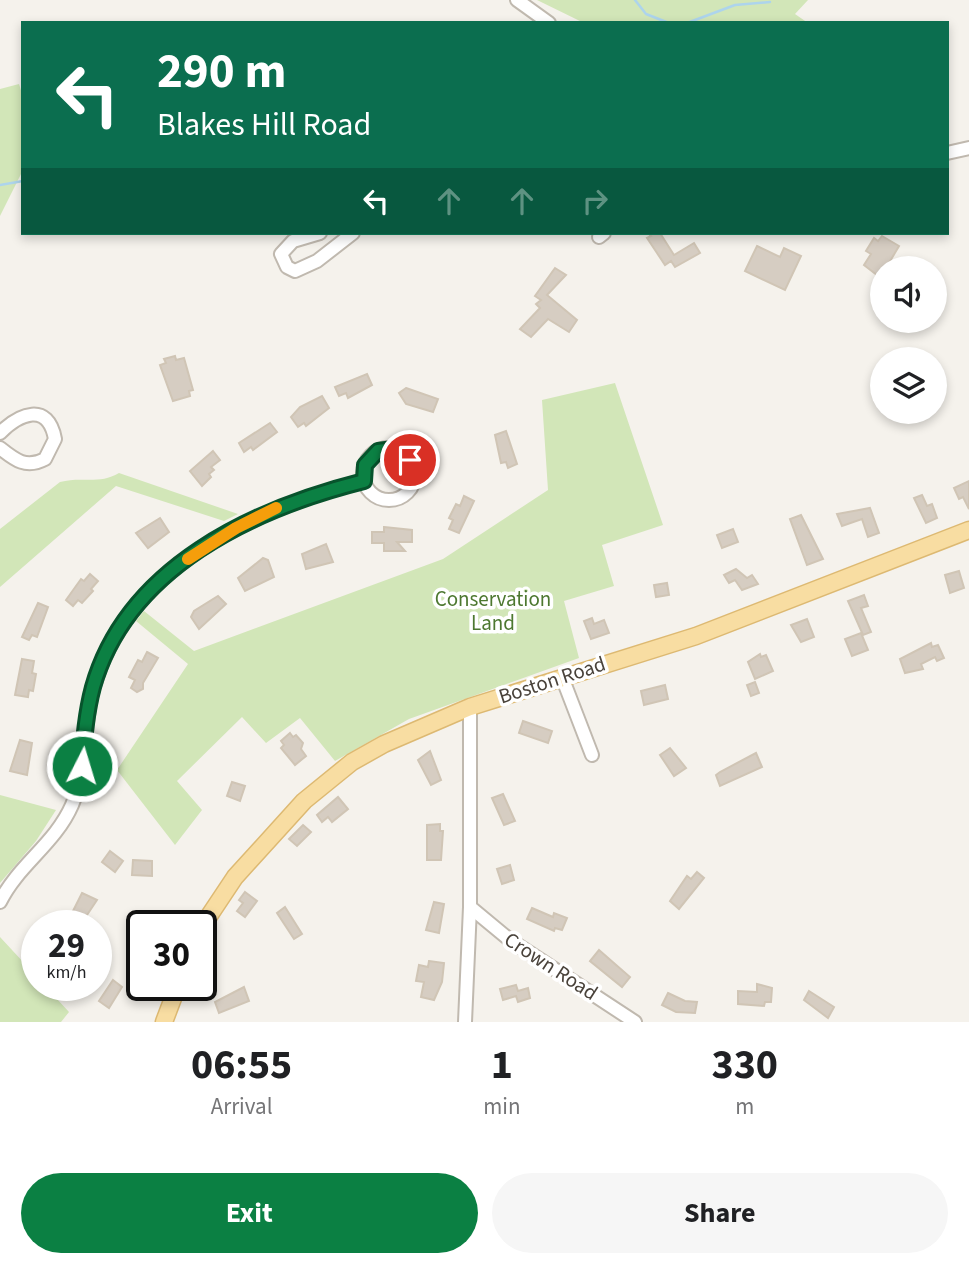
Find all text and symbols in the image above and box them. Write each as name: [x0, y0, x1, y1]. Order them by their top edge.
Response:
text: 290 m: [157, 37, 286, 107]
icon: left: [42, 49, 133, 140]
text: Blakes Hill Road: [157, 102, 371, 148]
icon: left: [357, 182, 395, 220]
icon: ahead: [430, 182, 468, 220]
icon: ahead: [503, 182, 541, 220]
icon: right: [576, 182, 614, 220]
map controls: [870, 256, 947, 424]
button: sound: [870, 256, 947, 333]
button: layers: [870, 347, 947, 424]
pin: [380, 430, 440, 490]
icon: arrive: [391, 441, 429, 479]
park label: Conservation Land: [435, 584, 551, 638]
street label: Boston Road: [495, 649, 609, 711]
position arrow: [45, 729, 119, 803]
speed limit sign: 30: [126, 910, 217, 1001]
text: 29: [48, 921, 85, 971]
street label: Crown Road: [498, 924, 604, 1008]
text: km/h: [47, 960, 86, 985]
text: 06:55: [191, 1035, 292, 1095]
text: 1: [491, 1035, 513, 1095]
text: 330: [711, 1035, 778, 1095]
text: Arrival: [211, 1090, 273, 1123]
text: min: [483, 1090, 521, 1123]
text: m: [735, 1090, 754, 1123]
button: Exit: [21, 1173, 478, 1253]
button: Share: [492, 1173, 948, 1253]

